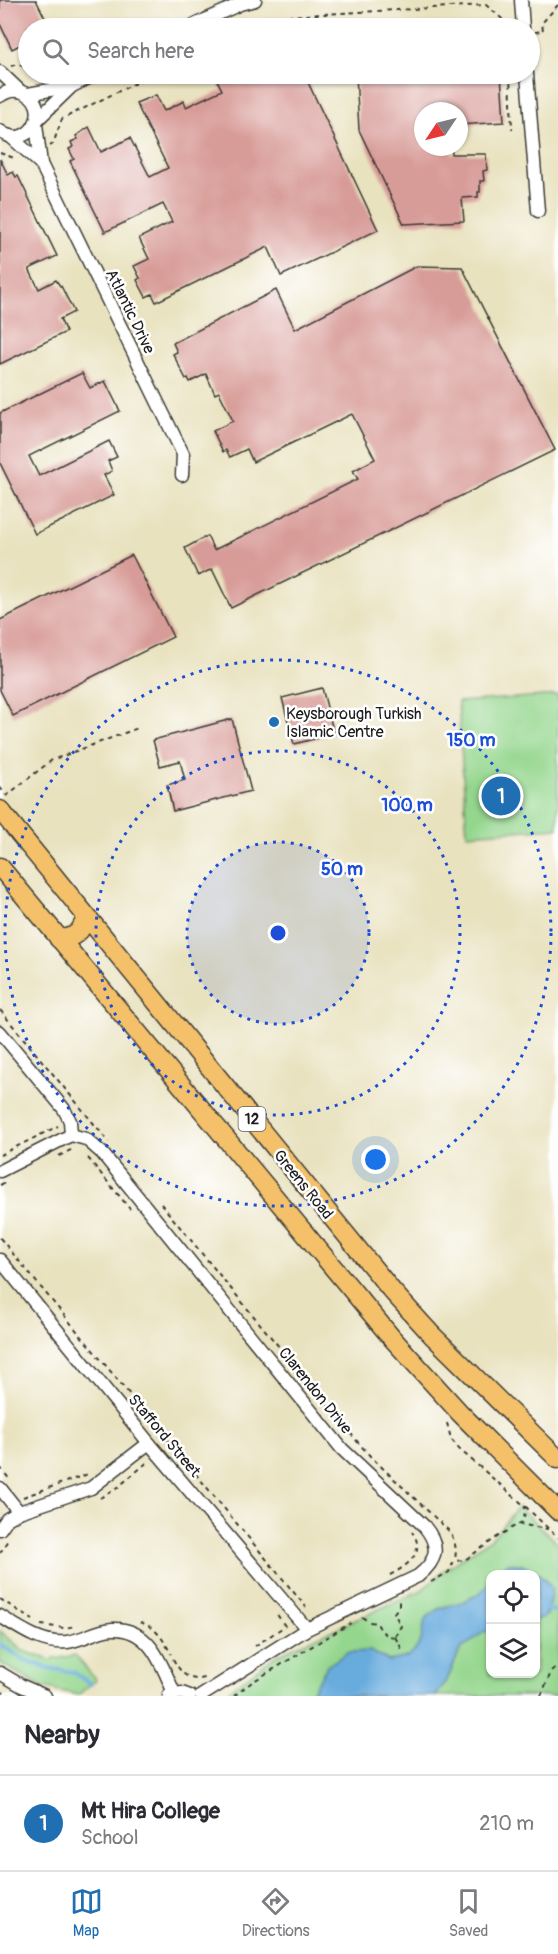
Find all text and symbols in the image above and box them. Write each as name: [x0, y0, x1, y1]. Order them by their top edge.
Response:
search box: [18, 18, 540, 84]
icon: search: [39, 35, 72, 68]
text: Search here: [87, 37, 194, 65]
north arrow: [414, 102, 468, 156]
street label: Atlantic Drive: [101, 266, 159, 357]
place label: Keysborough Turkish Islamic Centre: [286, 704, 422, 742]
marker: Keysborough Turkish Islamic Centre: [267, 715, 281, 729]
text: 150 m: [447, 729, 496, 752]
pin: 1: [482, 774, 520, 818]
text: 100 m: [381, 794, 433, 817]
text: 50 m: [321, 858, 363, 881]
centre of rings: [268, 923, 288, 943]
road number: 12: [238, 1107, 266, 1131]
your location: [361, 1145, 390, 1174]
street label: Greens Road: [269, 1146, 337, 1224]
street label: Clarendon Drive: [274, 1343, 356, 1438]
street label: Stafford Street: [124, 1390, 205, 1482]
map controls: [486, 1570, 540, 1678]
button: locate: [486, 1570, 540, 1624]
button: layers: [486, 1624, 540, 1678]
text: Nearby: [24, 1719, 100, 1751]
text: Mt Hira College: [81, 1797, 220, 1825]
text: 1: [40, 1811, 47, 1836]
text: 210 m: [479, 1811, 534, 1836]
text: School: [81, 1825, 138, 1850]
tab: Map: [70, 1885, 103, 1941]
tab: Directions: [242, 1885, 310, 1941]
tab: Saved: [449, 1885, 488, 1941]

